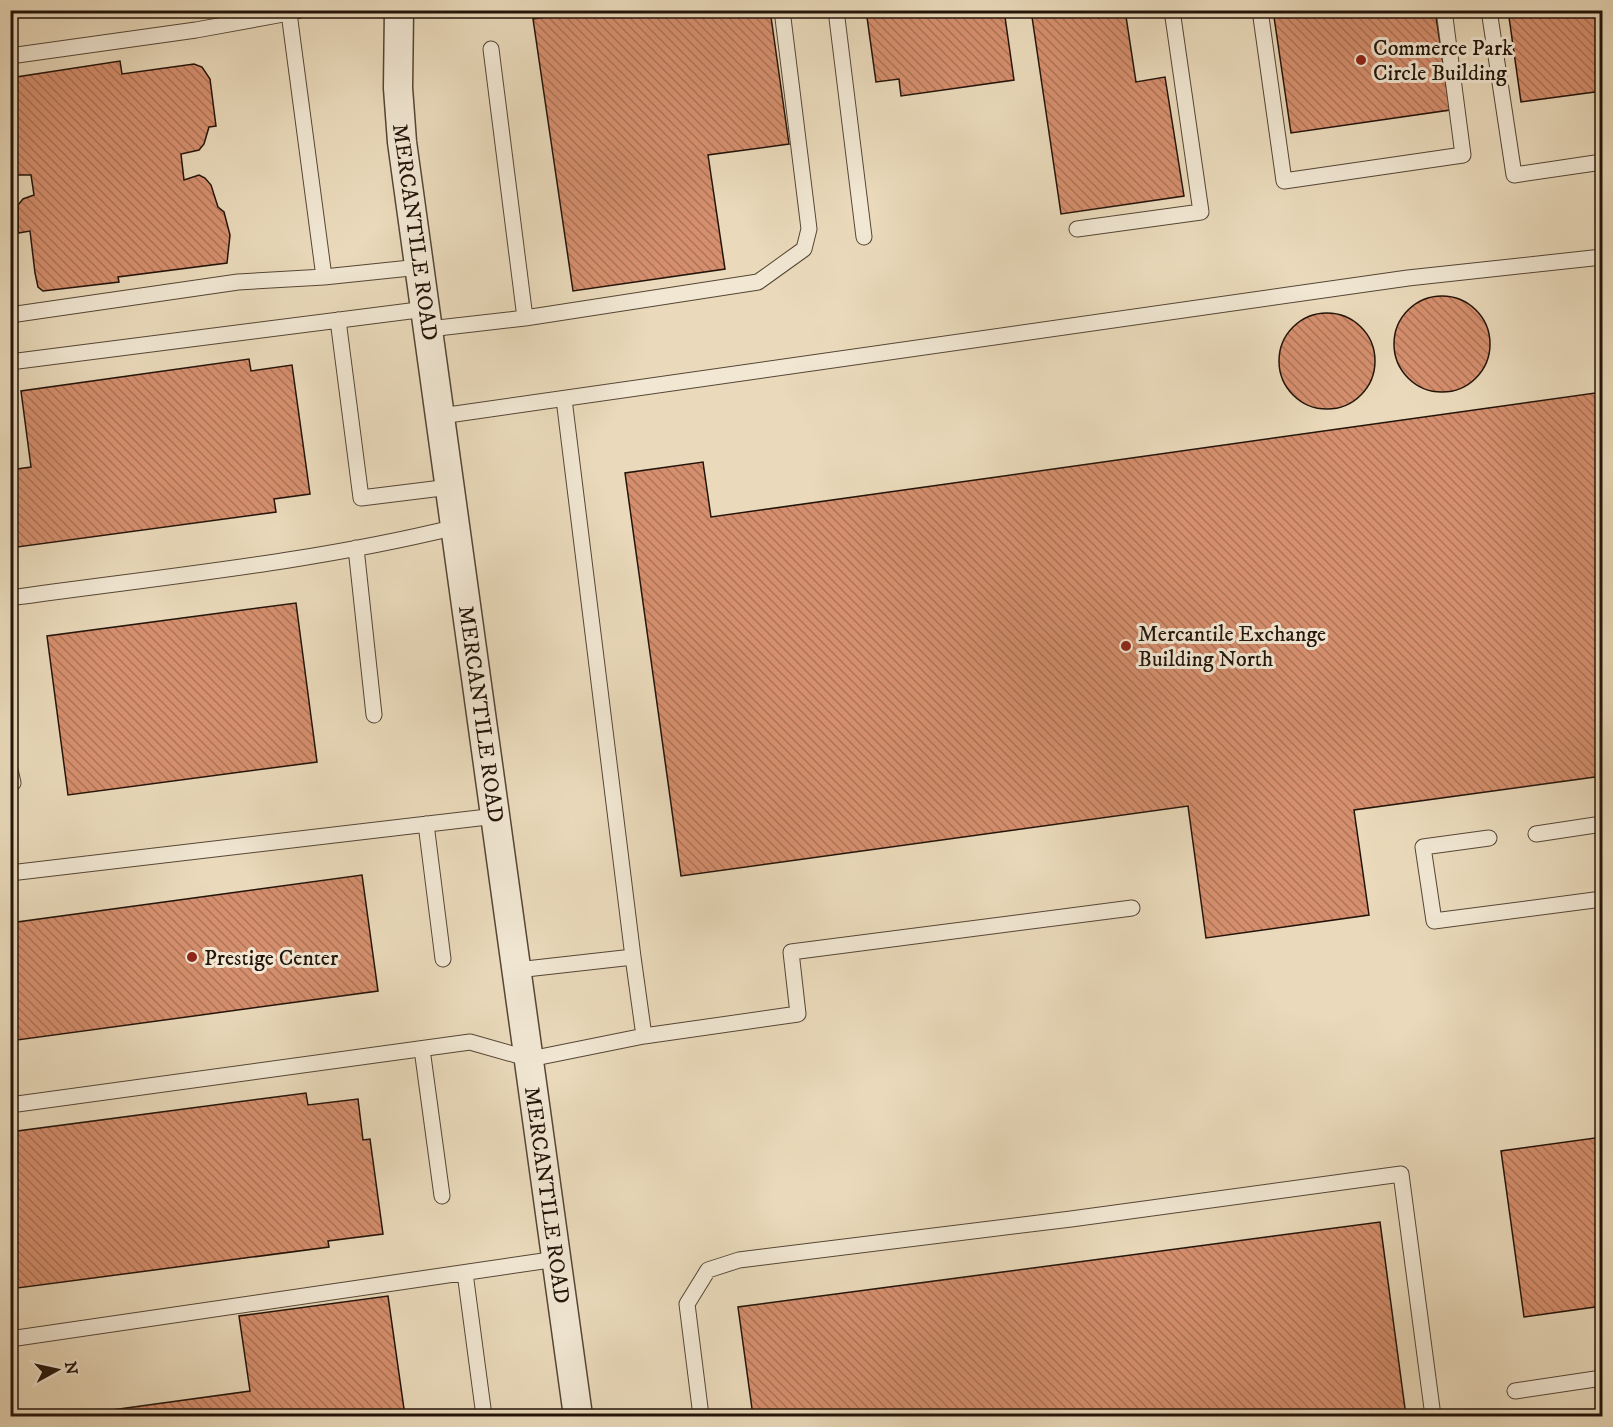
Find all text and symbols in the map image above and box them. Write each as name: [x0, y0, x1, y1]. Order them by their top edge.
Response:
place label: Commerce Park Circle Building: [1373, 35, 1513, 87]
marker: Commerce Park Circle Building: [1354, 53, 1368, 67]
street label: MERCANTILE ROAD: [386, 122, 443, 343]
street label: MERCANTILE ROAD: [452, 604, 509, 825]
place label: Mercantile Exchange Building North: [1138, 621, 1326, 673]
marker: Mercantile Exchange Building North: [1119, 639, 1133, 653]
place label: Prestige Center: [204, 945, 339, 972]
marker: Prestige Center: [185, 950, 199, 964]
street label: MERCANTILE ROAD: [518, 1085, 575, 1306]
north arrow: [27, 1340, 87, 1400]
text: N: [60, 1360, 82, 1376]

